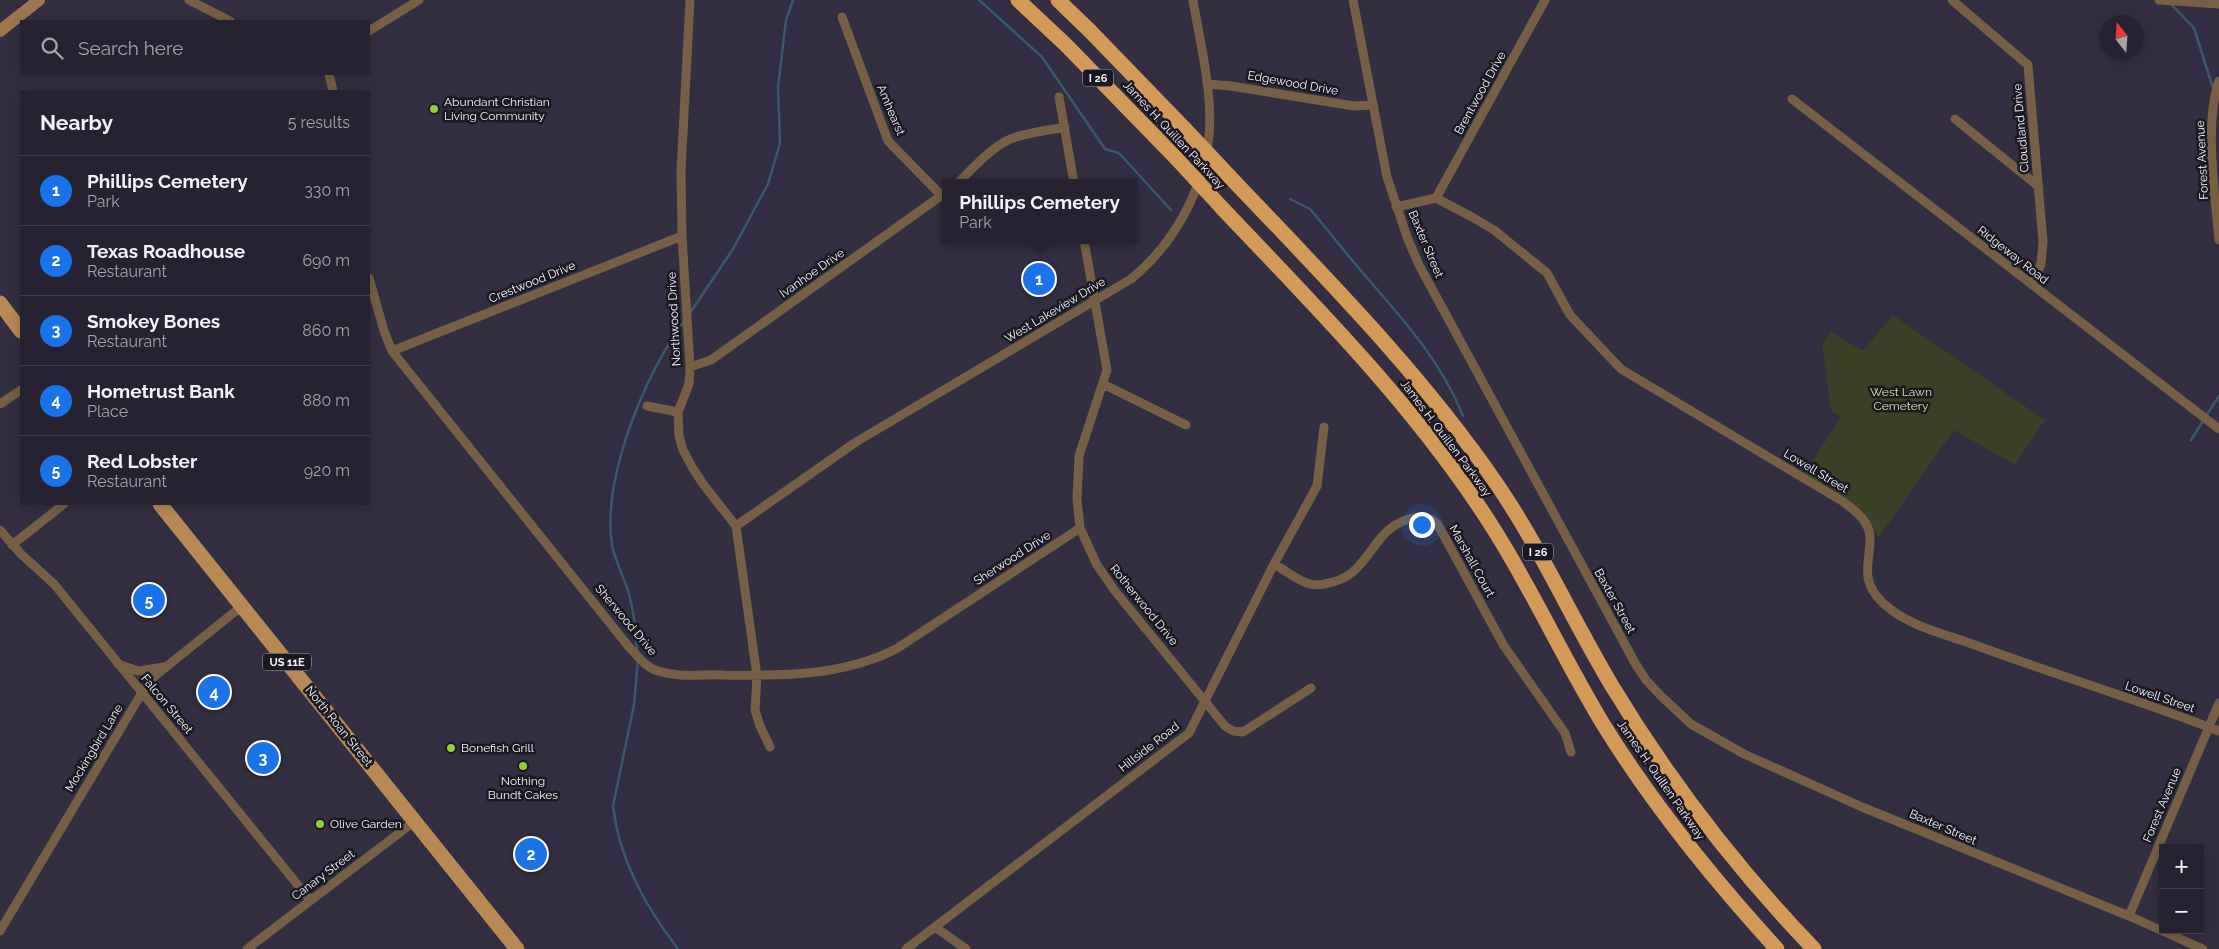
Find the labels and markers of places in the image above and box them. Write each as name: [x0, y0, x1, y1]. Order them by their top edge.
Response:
place label: Abundant Christian Living Community: [444, 95, 550, 123]
marker: Abundant Christian Living Community: [428, 103, 440, 115]
pin: 1: [1023, 260, 1055, 298]
pin: 5: [133, 581, 165, 619]
pin: 4: [198, 673, 230, 711]
pin: 3: [247, 739, 279, 777]
place label: Bonefish Grill: [461, 741, 535, 755]
marker: Bonefish Grill: [445, 742, 457, 754]
marker: Nothing Bundt Cakes: [517, 760, 529, 772]
place label: Nothing Bundt Cakes: [488, 774, 558, 802]
place label: Olive Garden: [330, 817, 402, 831]
marker: Olive Garden: [314, 818, 326, 830]
pin: 2: [515, 835, 547, 873]

